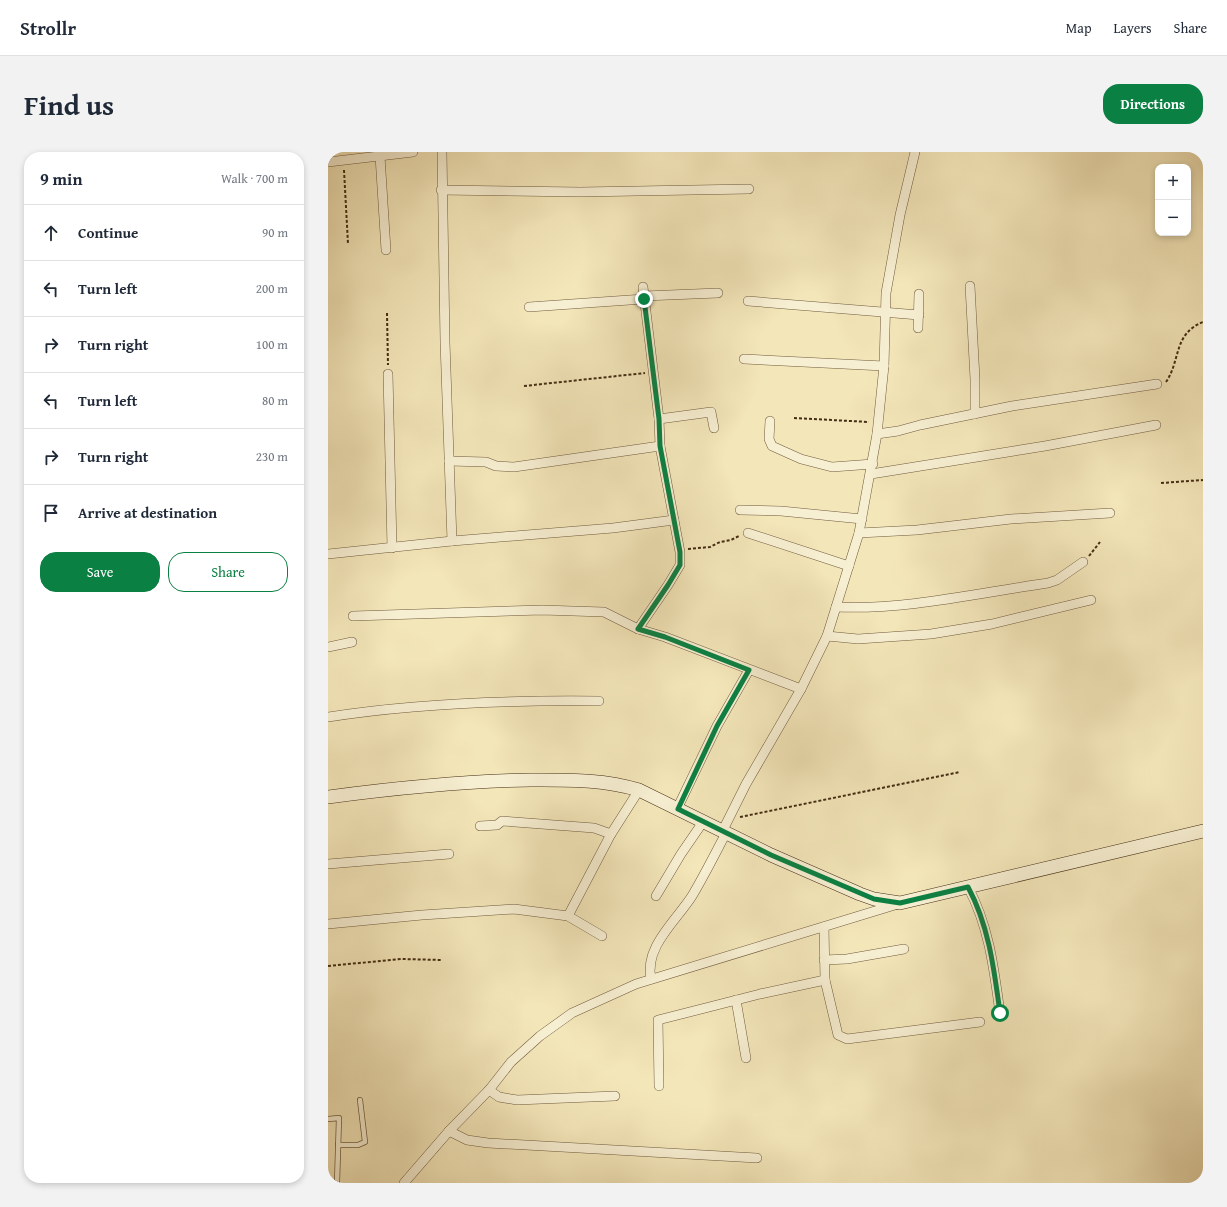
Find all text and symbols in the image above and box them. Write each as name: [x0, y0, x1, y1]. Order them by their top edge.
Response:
text: Strollr: [20, 14, 76, 42]
text: Map: [1066, 18, 1092, 38]
text: Layers: [1114, 18, 1152, 38]
text: Share: [1174, 18, 1207, 38]
text: Find us: [24, 84, 114, 125]
button: Directions: [1103, 84, 1203, 124]
map controls: [1155, 164, 1191, 236]
button: +: [1155, 164, 1191, 200]
text: 9 min: [40, 166, 82, 191]
text: Walk · 700 m: [221, 169, 288, 188]
button: −: [1155, 200, 1191, 236]
icon: ahead: [40, 222, 62, 244]
text: Continue: [78, 222, 139, 243]
text: 90 m: [262, 223, 288, 242]
icon: left: [40, 278, 62, 300]
text: Turn left: [78, 278, 137, 299]
text: 200 m: [256, 279, 288, 298]
route end: [635, 290, 653, 308]
icon: right: [40, 334, 62, 356]
text: Turn right: [78, 334, 149, 355]
text: 100 m: [256, 335, 288, 354]
icon: left: [40, 390, 62, 412]
text: Turn left: [78, 390, 137, 411]
text: 80 m: [262, 391, 288, 410]
icon: right: [40, 446, 62, 468]
text: Turn right: [78, 446, 149, 467]
text: 230 m: [256, 447, 288, 466]
icon: arrive: [40, 502, 62, 524]
text: Arrive at destination: [78, 502, 217, 523]
button: Save: [40, 552, 160, 592]
button: Share: [168, 552, 288, 592]
route start: [991, 1004, 1009, 1022]

